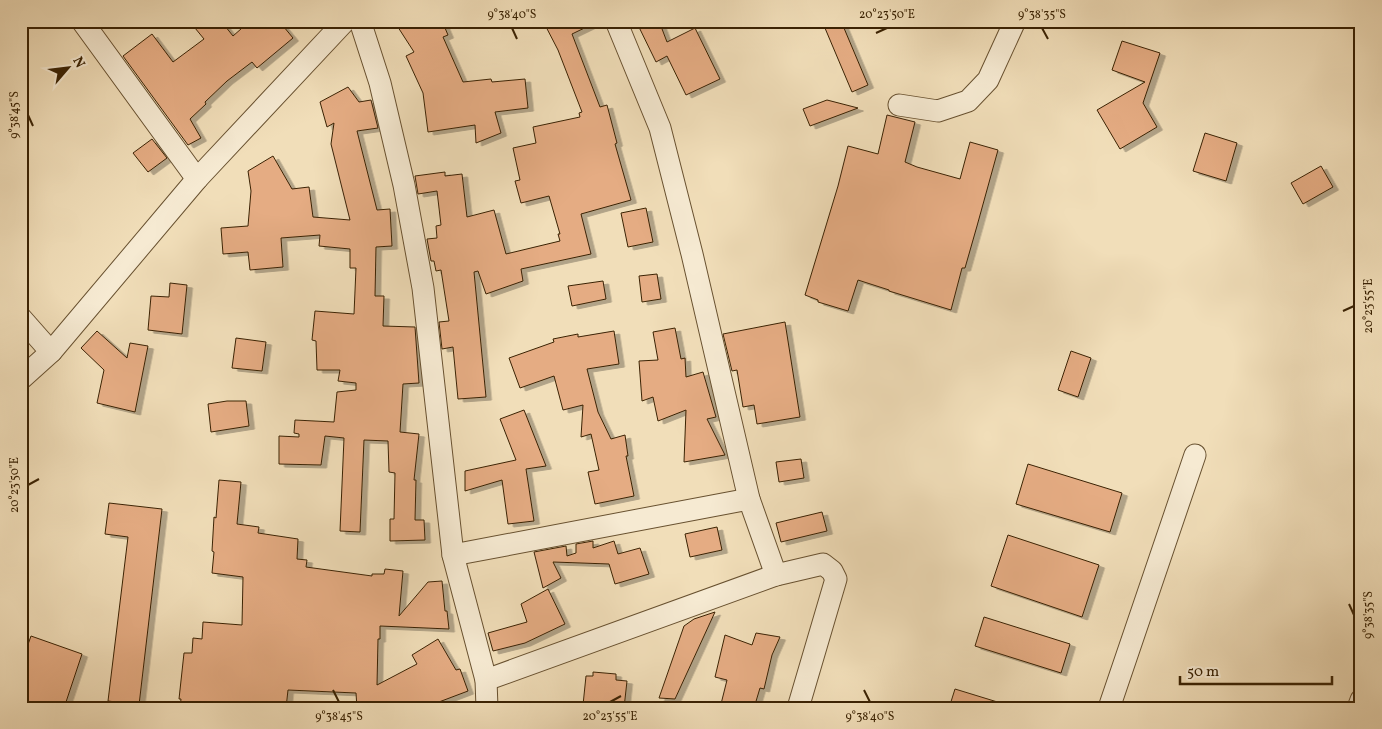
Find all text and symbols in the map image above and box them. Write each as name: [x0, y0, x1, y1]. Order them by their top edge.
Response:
text: 9°38'40"S: [488, 7, 536, 23]
text: 20°23'50"E: [859, 7, 915, 23]
text: 9°38'35"S: [1018, 7, 1066, 23]
north arrow: [42, 42, 92, 92]
text: N: [67, 54, 89, 72]
text: 9°38'45"S: [7, 91, 23, 139]
text: 20°23'55"E: [1361, 278, 1377, 334]
text: 20°23'50"E: [7, 457, 23, 513]
text: 9°38'35"S: [1361, 591, 1377, 639]
scale bar: [1180, 654, 1332, 686]
text: 50 m: [1187, 662, 1219, 683]
text: 9°38'45"S: [315, 709, 363, 725]
text: 20°23'55"E: [582, 709, 638, 725]
text: 9°38'40"S: [846, 709, 894, 725]

